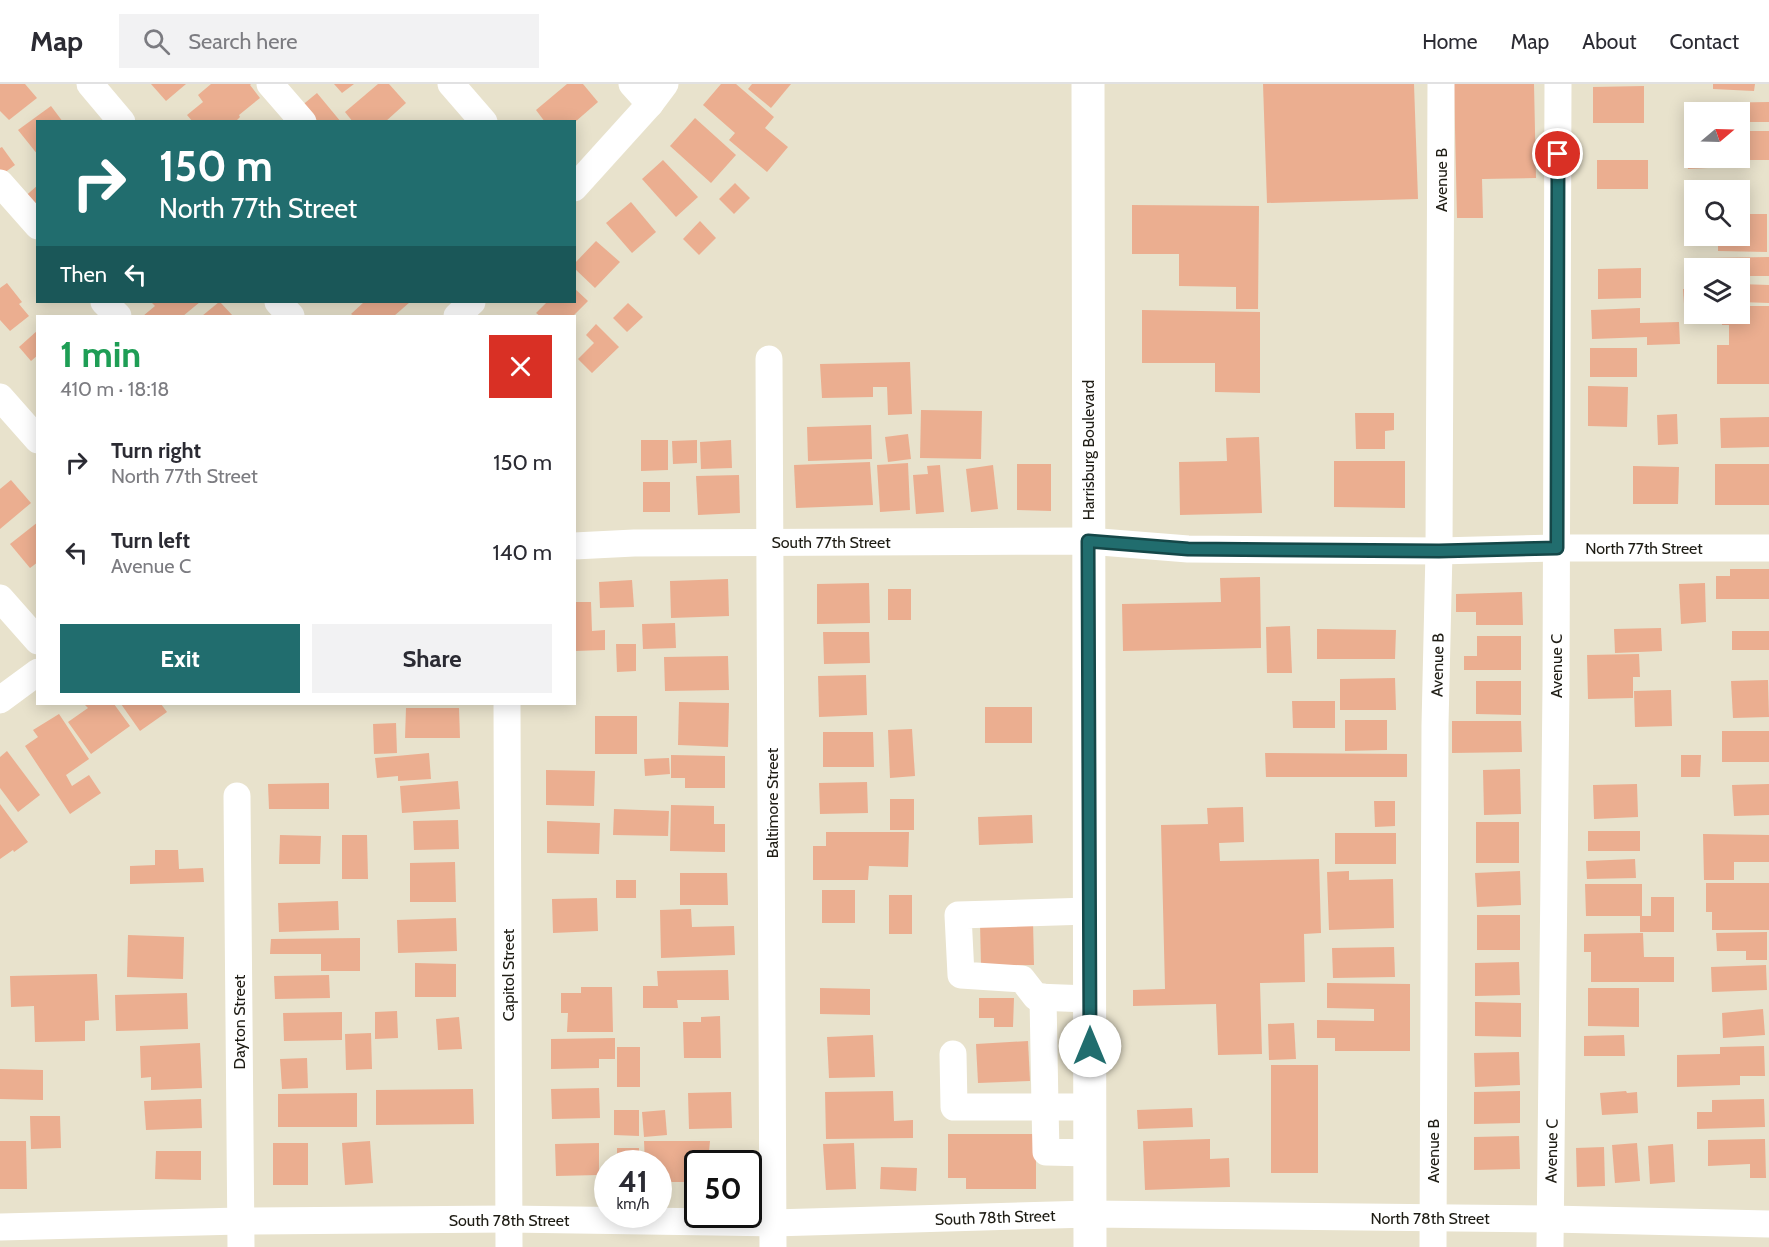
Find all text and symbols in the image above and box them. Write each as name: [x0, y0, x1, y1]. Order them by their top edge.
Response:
search box: [119, 14, 539, 68]
text: Map: [30, 24, 83, 58]
icon: search: [140, 25, 173, 58]
text: Search here: [188, 28, 297, 55]
text: Home: [1422, 29, 1478, 54]
text: Map: [1511, 29, 1549, 54]
text: About: [1582, 29, 1636, 54]
text: Contact: [1669, 29, 1739, 54]
north arrow: [1684, 102, 1750, 168]
map controls: [1684, 102, 1750, 324]
pin: [1532, 128, 1583, 179]
icon: arrive: [1541, 137, 1574, 170]
text: 150 m: [159, 140, 273, 192]
icon: right: [60, 144, 138, 222]
street label: Avenue B: [1432, 148, 1451, 212]
button: search: [1684, 180, 1750, 246]
text: North 77th Street: [159, 192, 357, 225]
icon: left: [119, 258, 152, 291]
button: layers: [1684, 258, 1750, 324]
text: Then: [60, 261, 107, 288]
text: 1 min: [60, 332, 141, 376]
button: close: [489, 335, 552, 398]
text: 410 m · 18:18: [60, 377, 169, 401]
street label: Harrisburg Boulevard: [1079, 380, 1098, 520]
text: Turn right: [111, 437, 201, 464]
icon: right: [60, 446, 93, 479]
text: 150 m: [493, 449, 552, 476]
text: North 77th Street: [111, 464, 258, 488]
text: Turn left: [111, 527, 190, 554]
street label: South 77th Street: [771, 533, 891, 552]
icon: left: [60, 536, 93, 569]
text: 140 m: [493, 539, 552, 566]
street label: North 77th Street: [1585, 539, 1703, 558]
text: Avenue C: [111, 554, 191, 578]
button: Exit: [60, 624, 300, 693]
button: Share: [312, 624, 552, 693]
street label: Avenue B: [1427, 632, 1448, 697]
street label: Avenue C: [1547, 634, 1566, 698]
street label: Baltimore Street: [763, 747, 782, 858]
street label: Capitol Street: [499, 928, 518, 1021]
street label: Dayton Street: [230, 974, 249, 1069]
position arrow: [1058, 1014, 1122, 1078]
street label: Avenue B: [1424, 1119, 1443, 1183]
street label: Avenue C: [1541, 1119, 1562, 1183]
speed limit sign: 50: [684, 1150, 762, 1228]
text: 41: [618, 1163, 648, 1200]
text: km/h: [617, 1195, 649, 1213]
street label: South 78th Street: [934, 1206, 1056, 1229]
street label: North 78th Street: [1370, 1209, 1490, 1228]
street label: South 78th Street: [449, 1211, 570, 1230]

